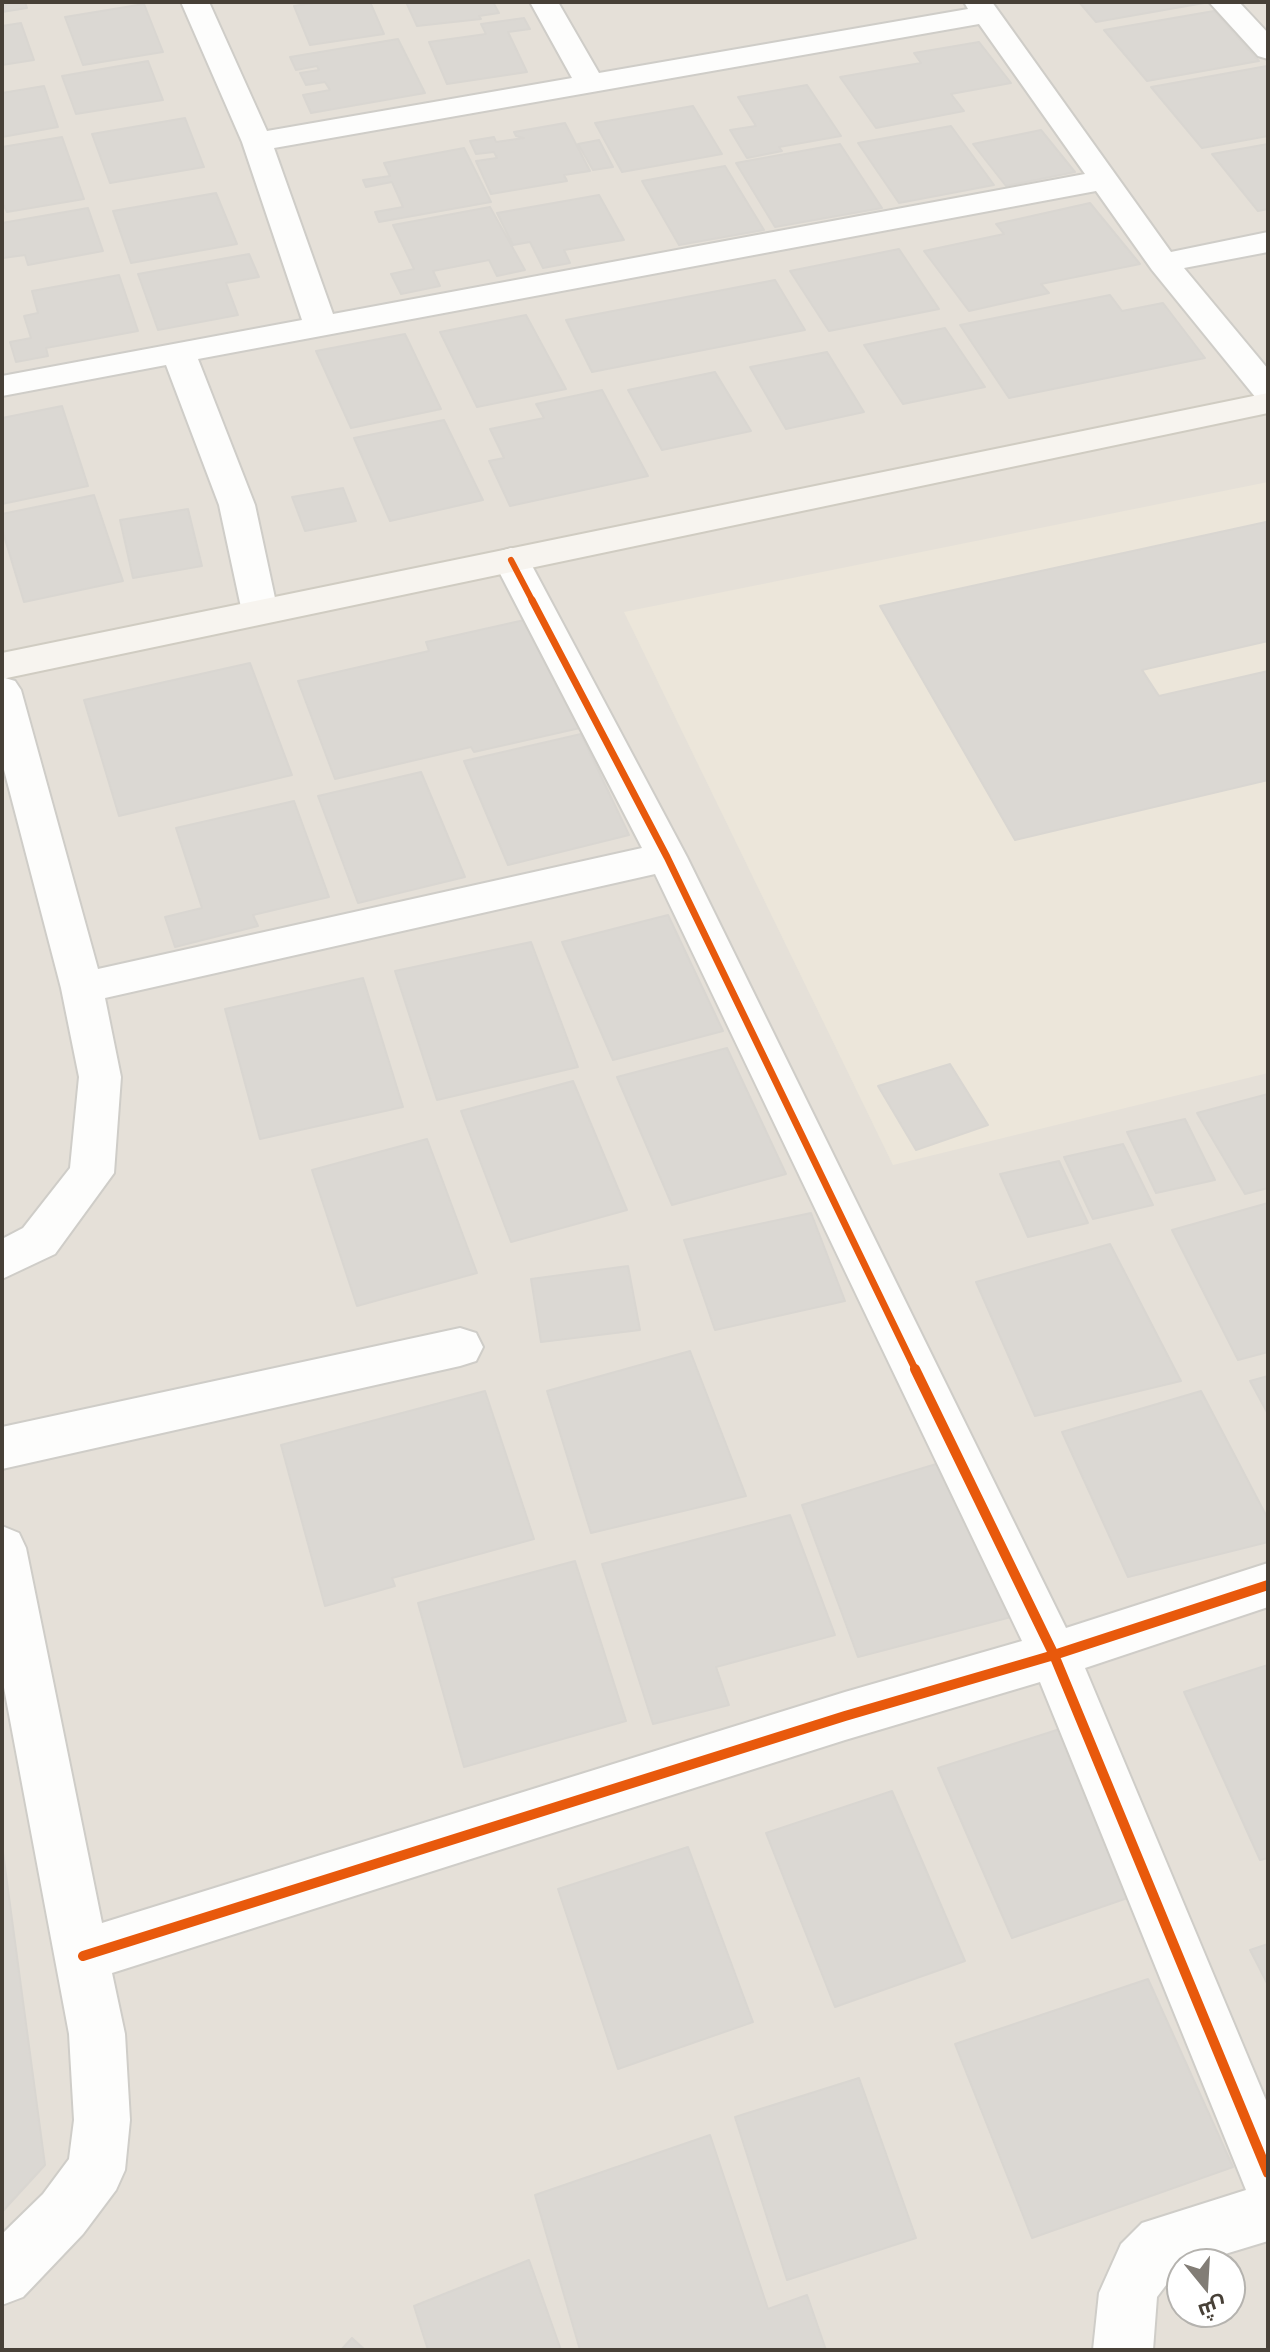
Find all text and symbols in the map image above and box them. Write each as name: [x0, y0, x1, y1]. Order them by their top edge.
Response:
north arrow: [1166, 2248, 1246, 2328]
text: ش: [1195, 2290, 1231, 2328]

